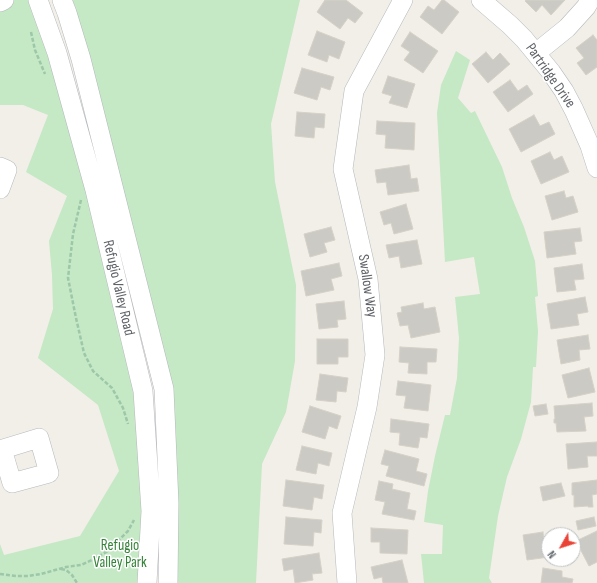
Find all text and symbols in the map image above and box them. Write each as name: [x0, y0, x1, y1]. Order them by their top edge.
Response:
street label: Partridge Drive: [521, 40, 579, 112]
street label: Refugio Valley Road: [98, 238, 138, 338]
street label: Swallow Way: [354, 253, 380, 319]
north arrow: [541, 527, 581, 567]
park label: Refugio Valley Park: [93, 537, 147, 572]
text: N: [545, 548, 559, 561]

